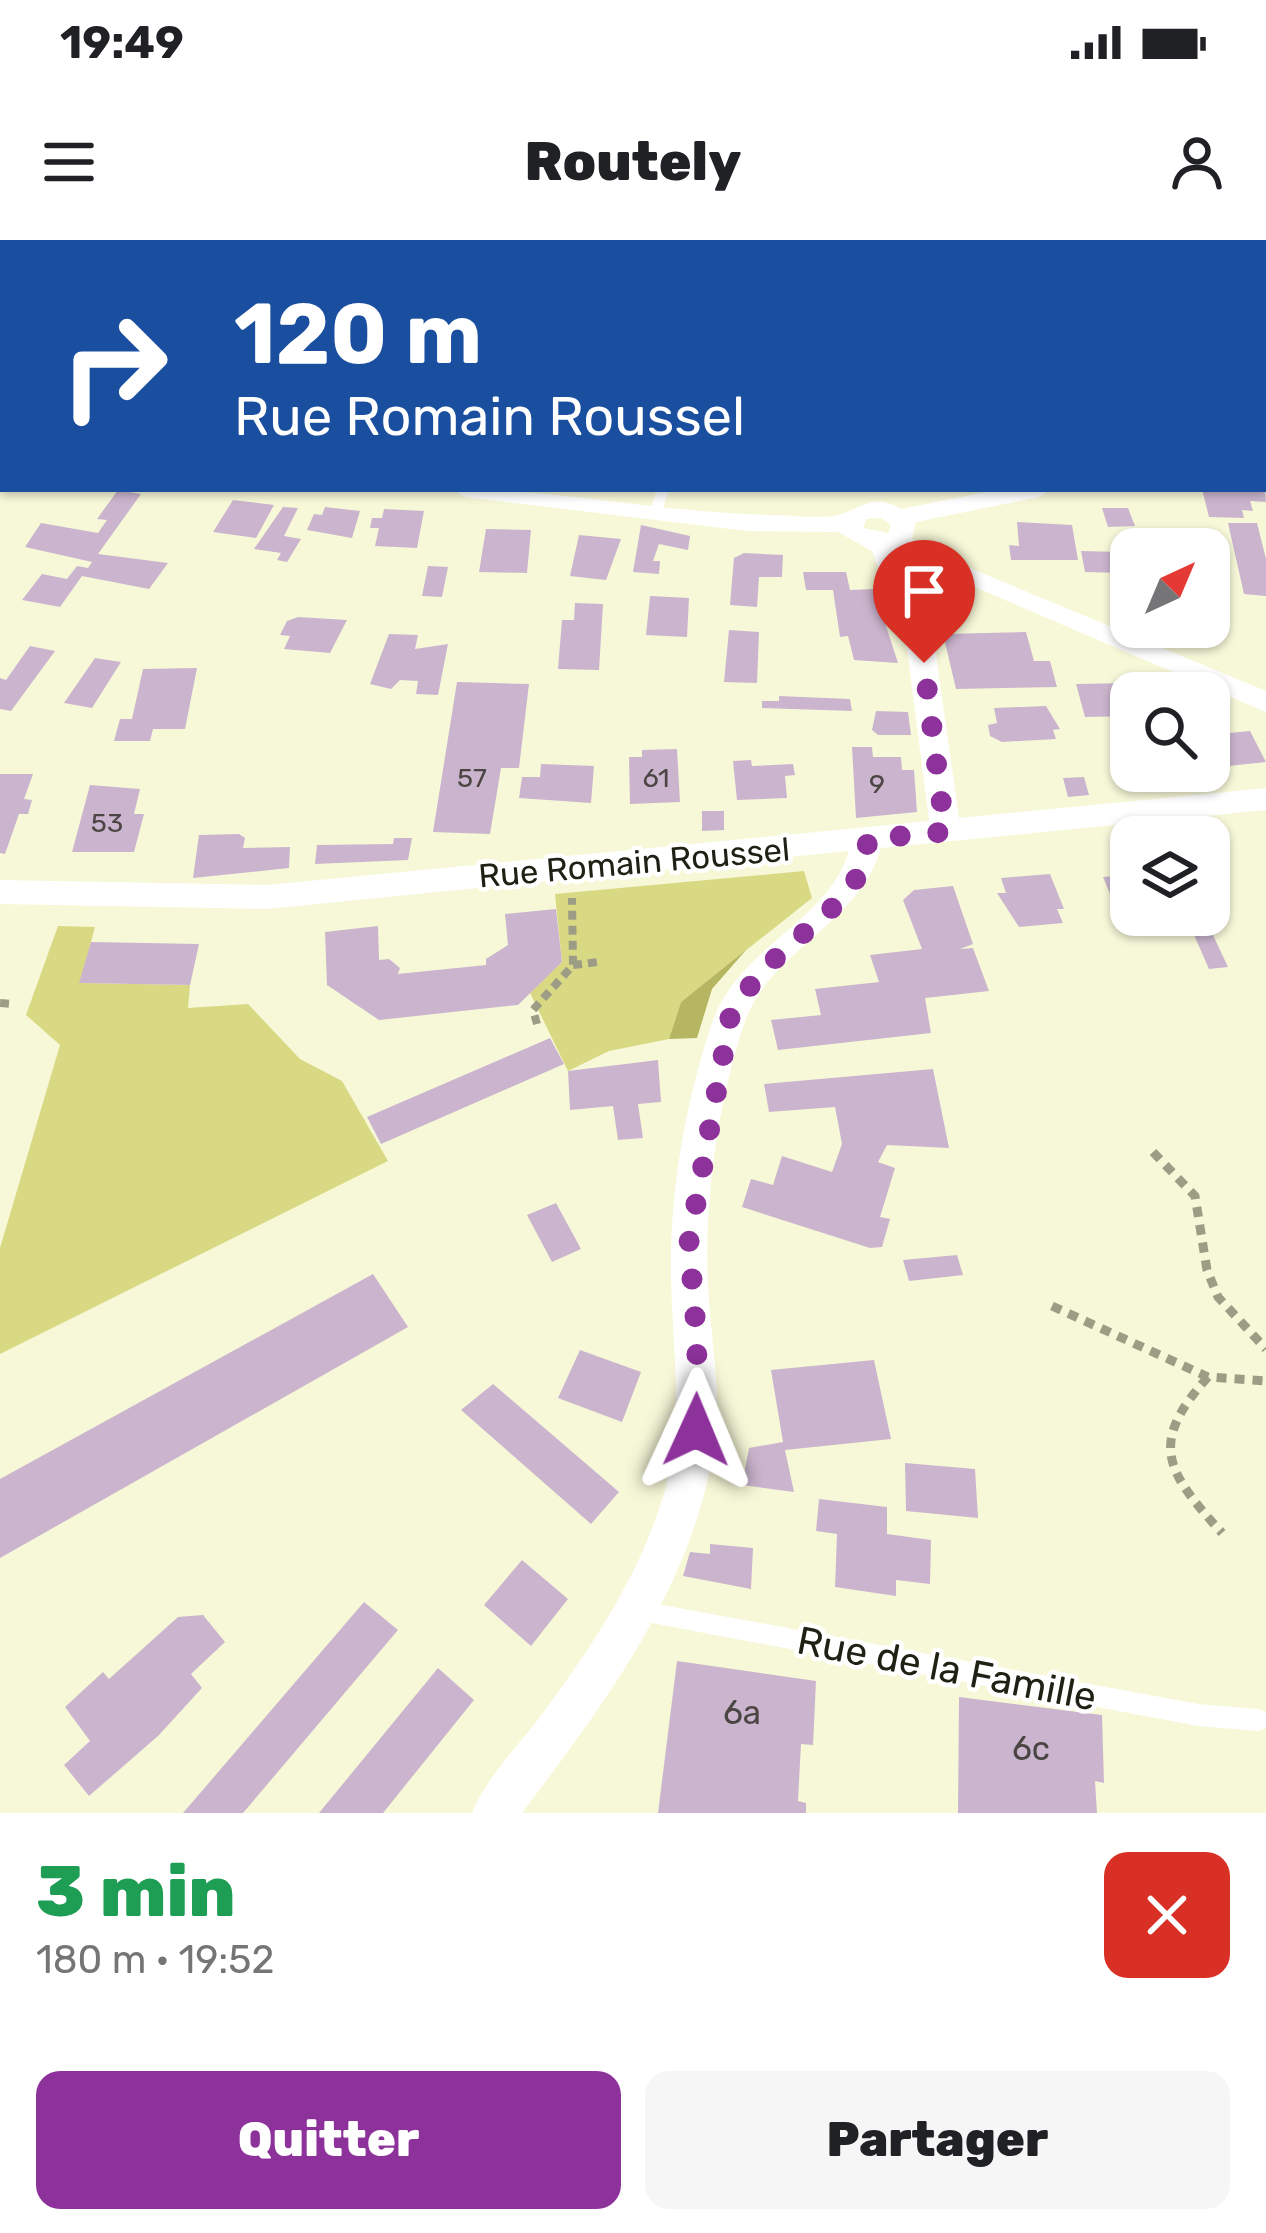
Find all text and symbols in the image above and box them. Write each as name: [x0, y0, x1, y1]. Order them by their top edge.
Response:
text: 19:49: [60, 16, 184, 69]
icon: menu: [36, 129, 102, 195]
icon: person: [1164, 129, 1230, 195]
text: Routely: [525, 130, 741, 194]
text: 120 m: [234, 284, 482, 384]
icon: right: [36, 288, 192, 444]
text: Rue Romain Roussel: [234, 385, 745, 449]
north arrow: [1110, 528, 1230, 648]
map controls: [1110, 528, 1230, 936]
pin: [873, 540, 975, 663]
icon: arrive: [891, 558, 957, 624]
button: search: [1110, 672, 1230, 792]
house number: 57: [457, 762, 487, 794]
house number: 61: [642, 762, 670, 794]
house number: 9: [869, 768, 885, 800]
house number: 53: [91, 807, 123, 839]
button: layers: [1110, 816, 1230, 936]
street label: Rue Romain Roussel: [477, 829, 791, 896]
position arrow: [633, 1367, 759, 1493]
street label: Rue de la Famille: [793, 1617, 1100, 1721]
house number: 6a: [723, 1693, 761, 1732]
house number: 6c: [1012, 1729, 1050, 1768]
text: 3 min: [36, 1849, 236, 1934]
button: close: [1104, 1852, 1230, 1978]
text: 180 m · 19:52: [36, 1937, 274, 1983]
button: Quitter: [36, 2071, 621, 2209]
button: Partager: [645, 2071, 1230, 2209]

